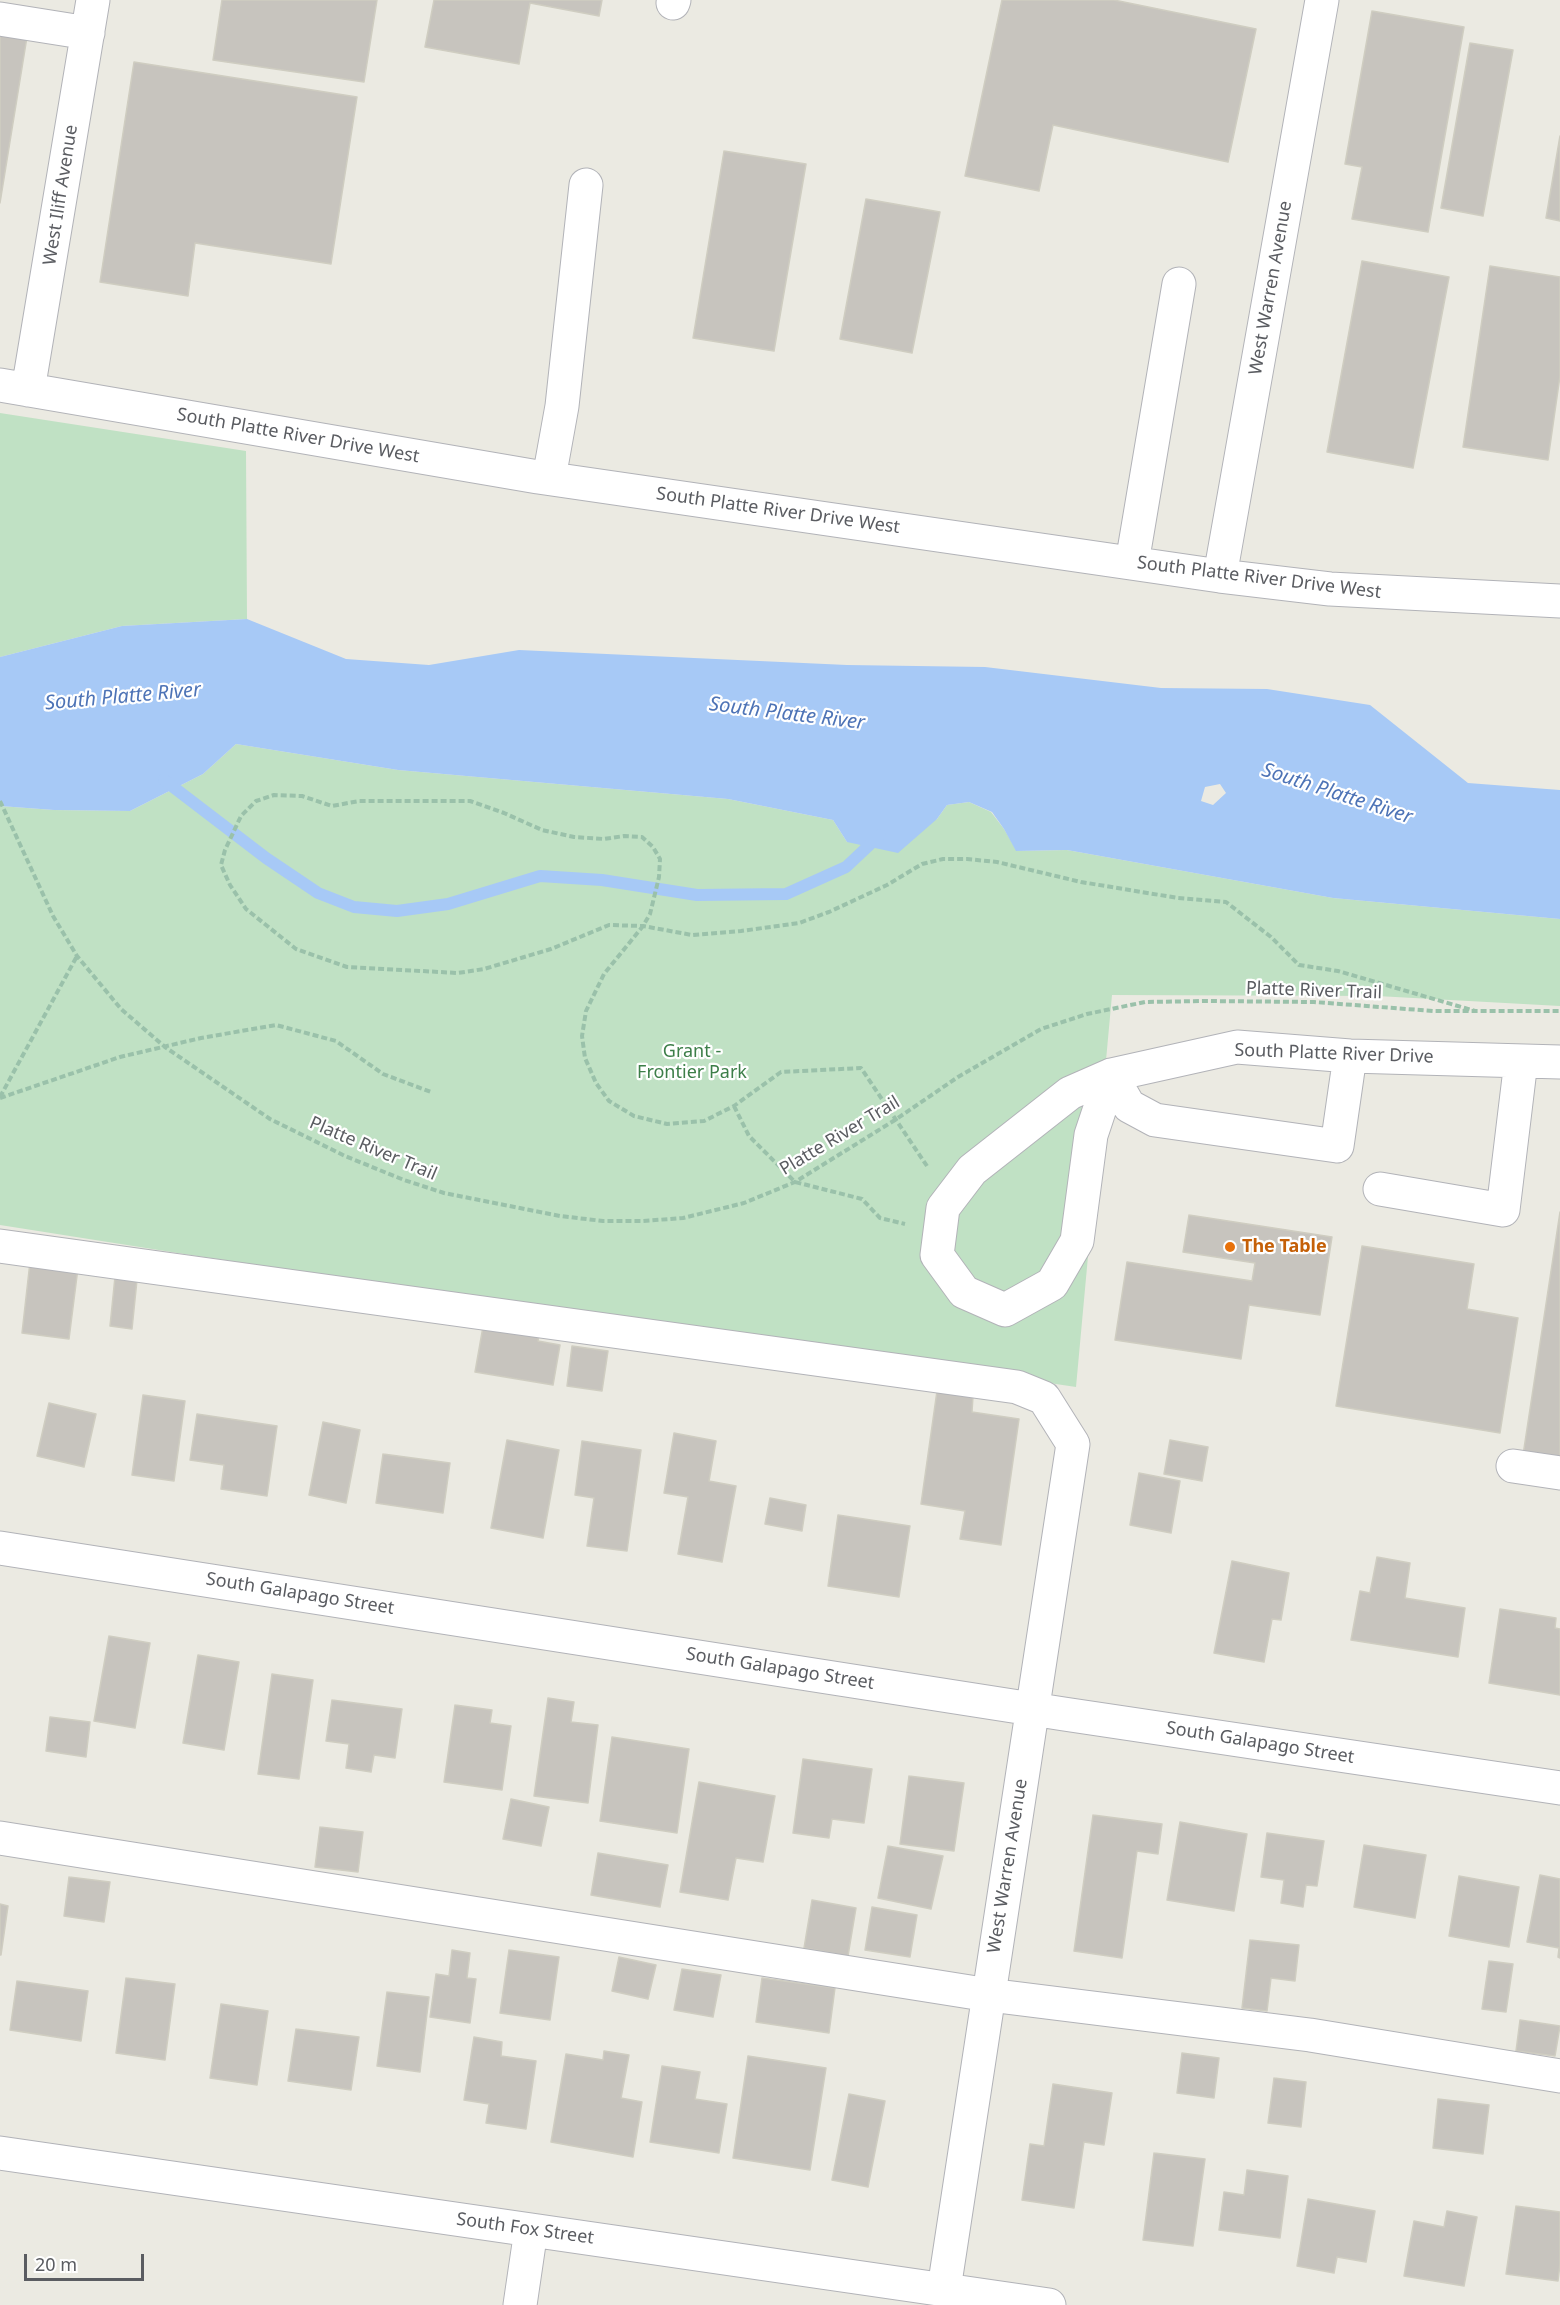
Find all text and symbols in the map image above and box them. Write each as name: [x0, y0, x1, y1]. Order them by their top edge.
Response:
street label: West Iliff Avenue: [39, 123, 83, 267]
street label: West Warren Avenue: [1245, 199, 1297, 377]
street label: South Platte River Drive West: [175, 404, 421, 468]
street label: South Platte River Drive West: [655, 483, 901, 539]
street label: South Platte River Drive West: [1136, 552, 1382, 604]
water label: South Platte River: [44, 678, 202, 716]
water label: South Platte River: [708, 693, 866, 735]
water label: South Platte River: [1259, 758, 1415, 830]
street label: Platte River Trail: [1246, 978, 1382, 1004]
street label: South Platte River Drive: [1234, 1040, 1434, 1068]
park label: Grant - Frontier Park: [637, 1041, 747, 1084]
street label: Platte River Trail: [776, 1092, 904, 1180]
street label: Platte River Trail: [306, 1112, 440, 1186]
place label: The Table: [1242, 1236, 1327, 1258]
marker: The Table: [1223, 1240, 1237, 1254]
street label: South Galapago Street: [204, 1568, 396, 1620]
street label: South Galapago Street: [684, 1643, 876, 1695]
street label: South Galapago Street: [1164, 1717, 1356, 1769]
street label: West Warren Avenue: [984, 1777, 1032, 1955]
street label: South Fox Street: [455, 2209, 595, 2249]
scale bar: [27, 2242, 147, 2280]
text: 20 m: [35, 2252, 77, 2276]

